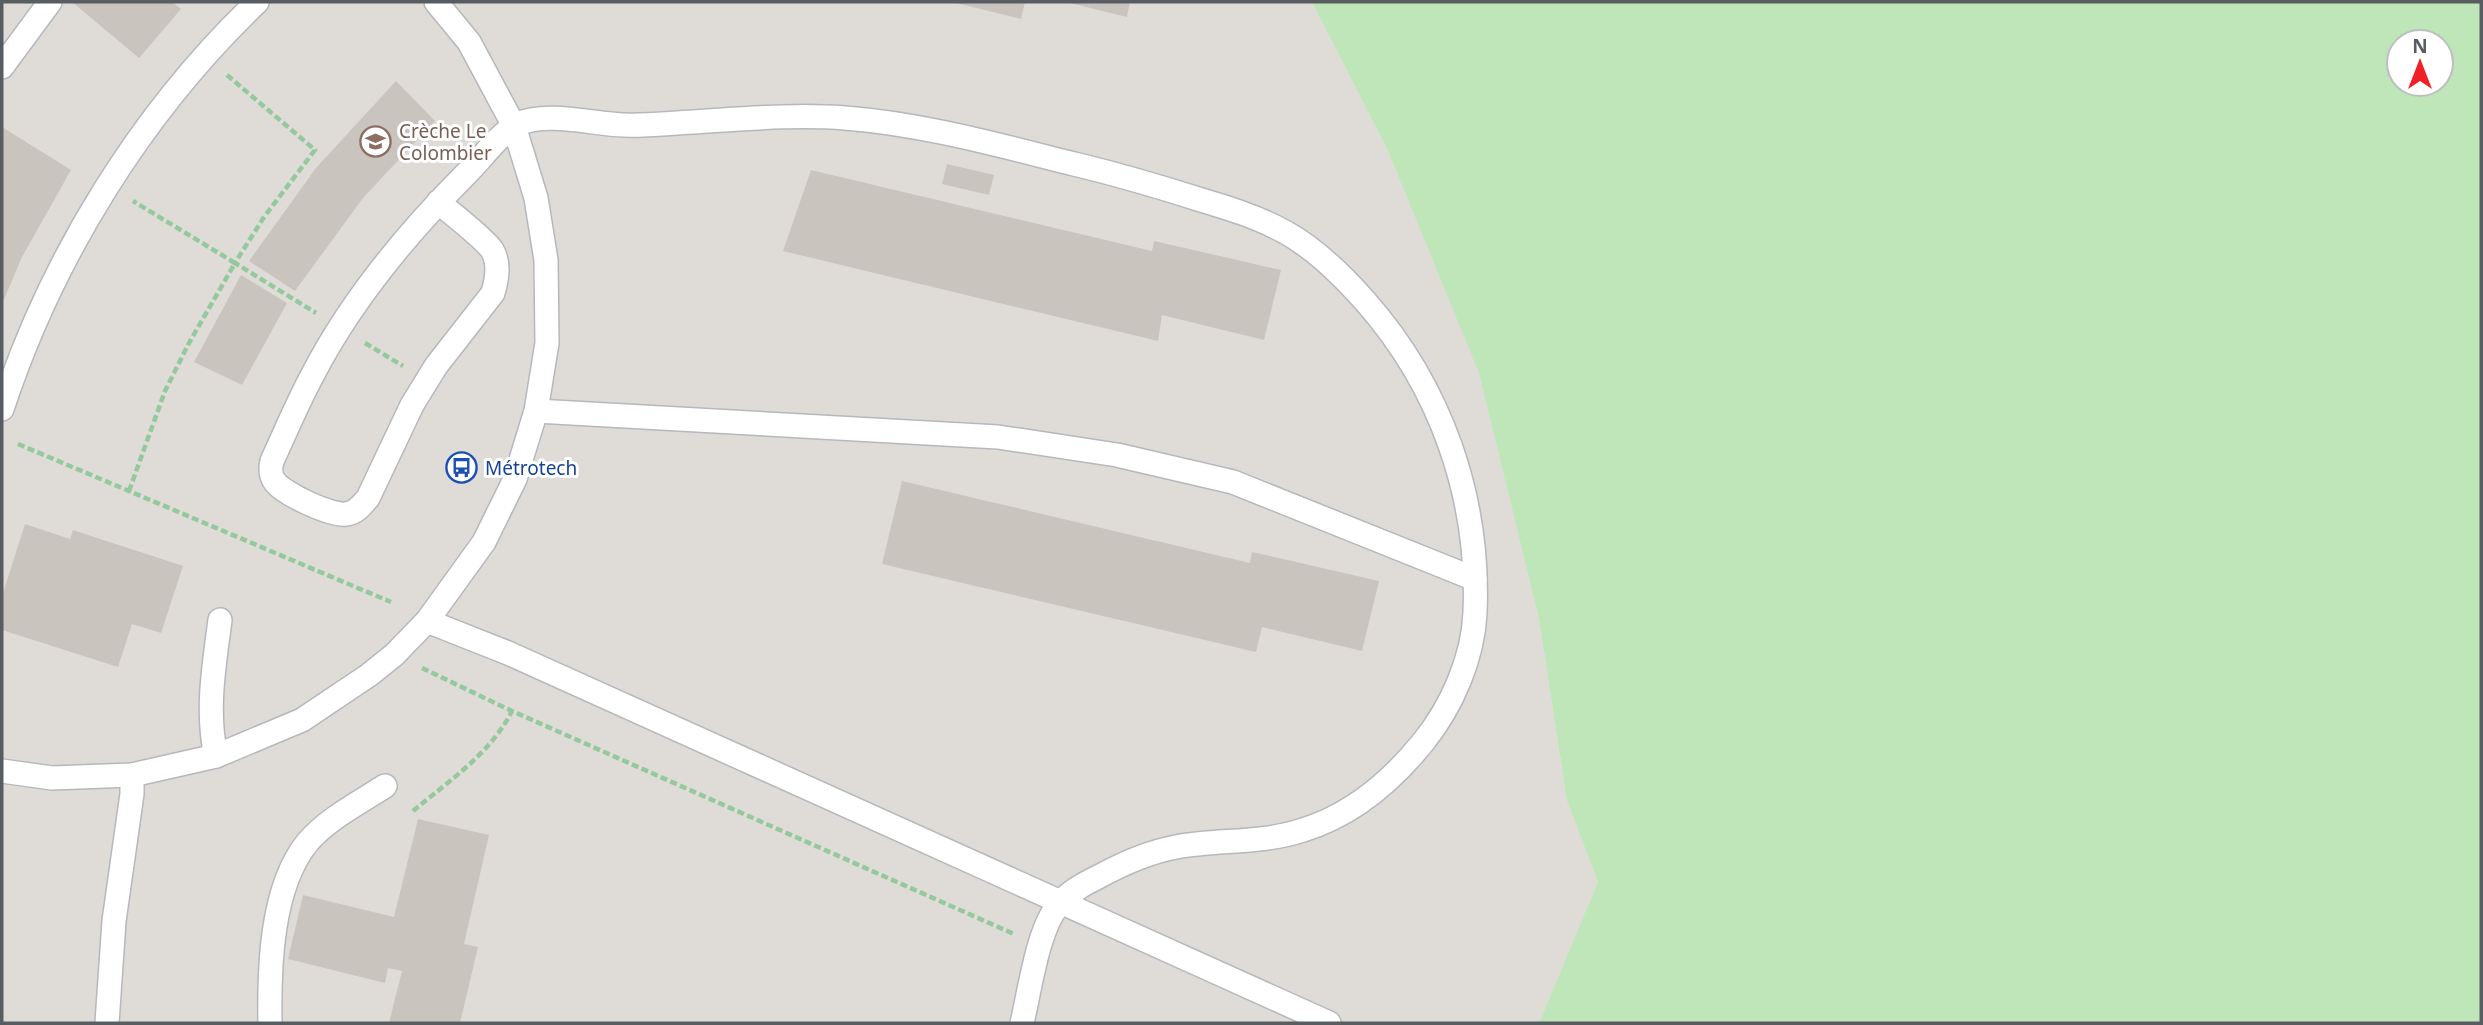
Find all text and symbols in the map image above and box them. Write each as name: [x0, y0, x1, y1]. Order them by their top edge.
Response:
north arrow: [2385, 28, 2455, 98]
text: N: [2412, 33, 2428, 59]
place label: Crèche Le Colombier: [399, 118, 492, 166]
school or university icon: Crèche Le Colombier: [359, 125, 393, 159]
bus stop icon: Métrotech: [445, 451, 479, 485]
place label: Métrotech: [485, 455, 577, 481]

